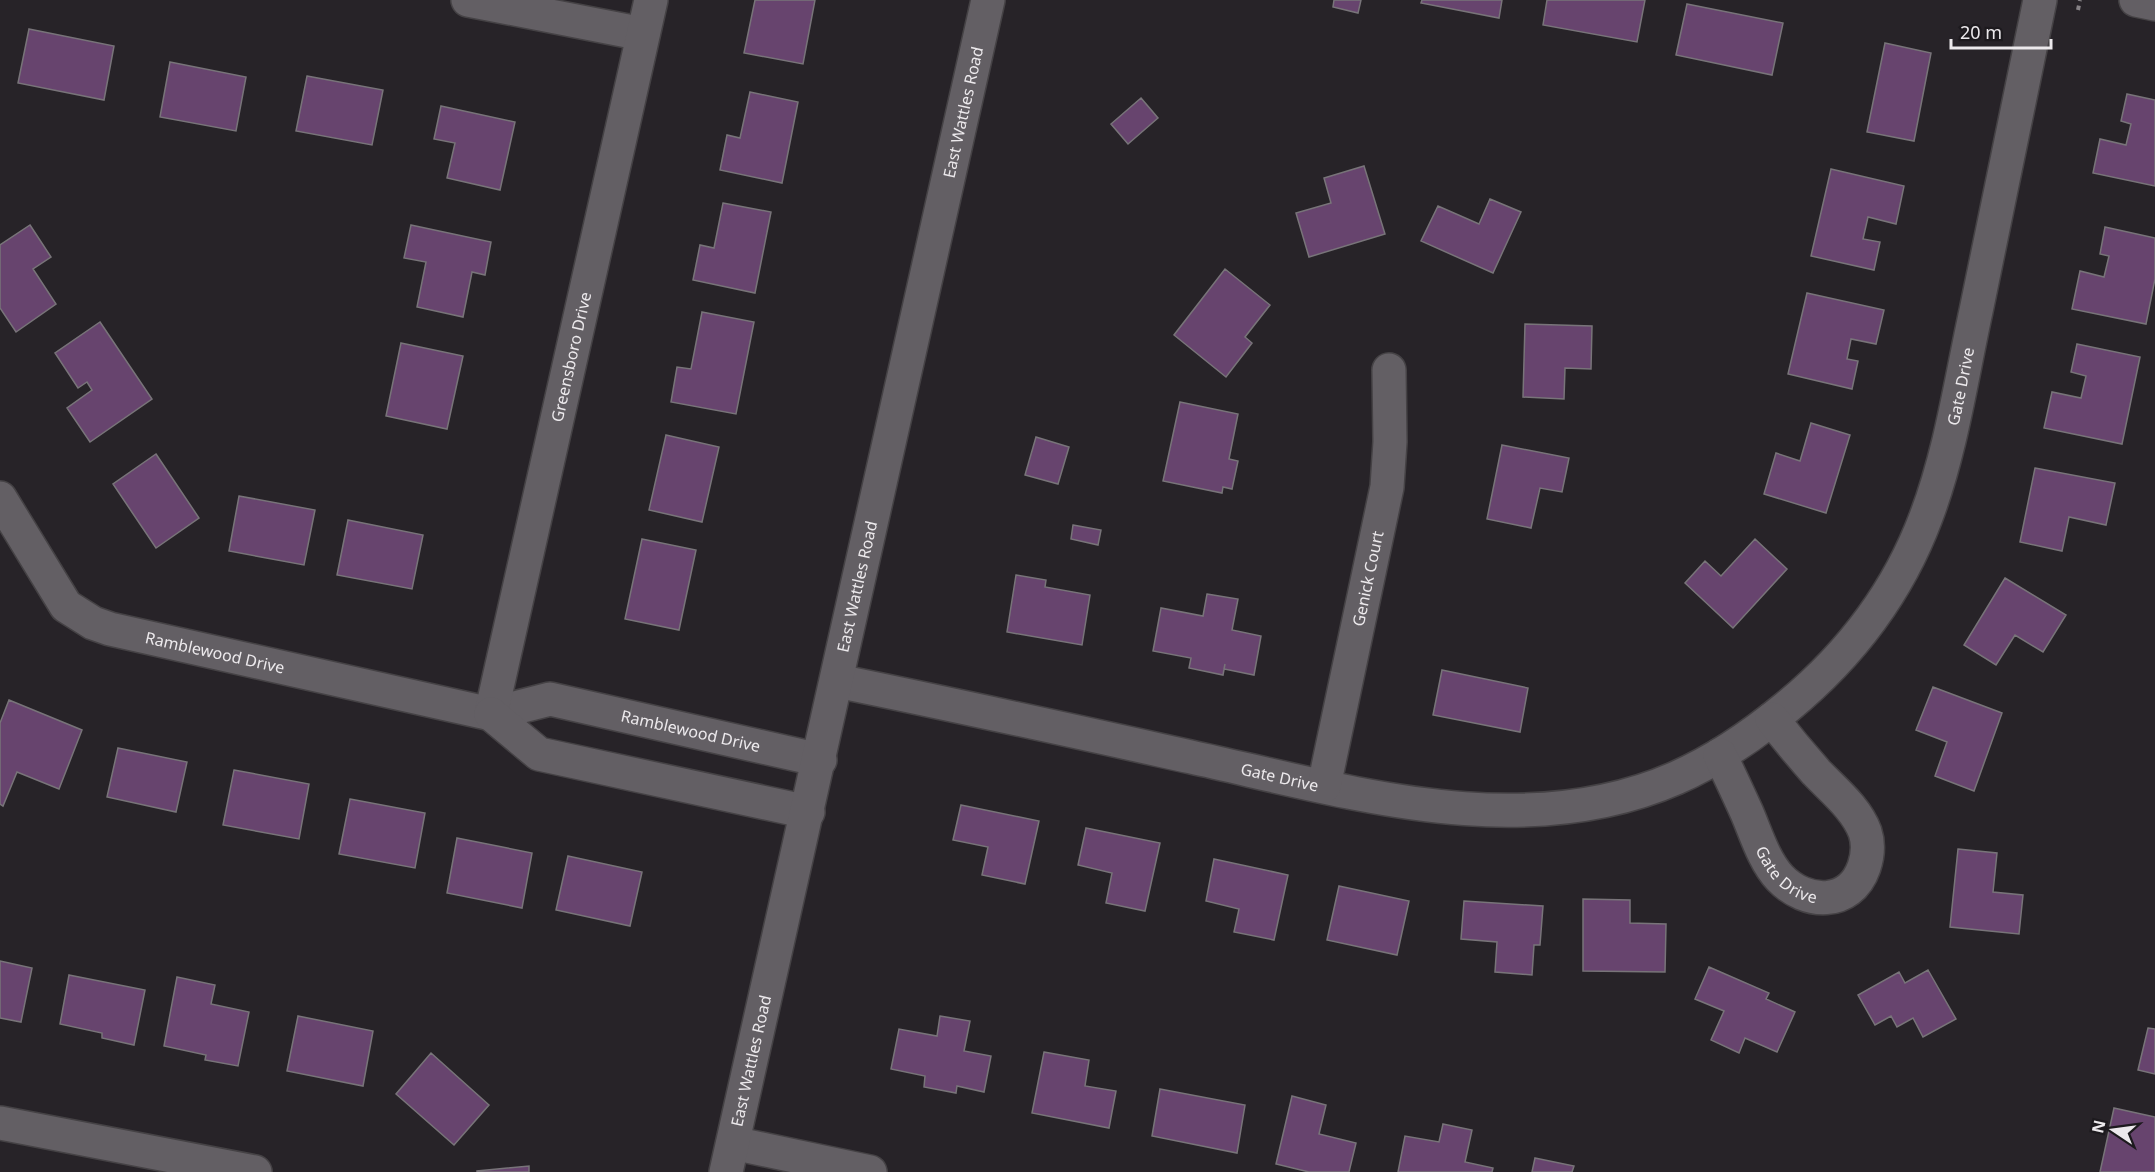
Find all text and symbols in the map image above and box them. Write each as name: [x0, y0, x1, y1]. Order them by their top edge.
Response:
scale bar: [1951, 12, 2052, 50]
text: 20 m: [1960, 20, 2002, 44]
street label: East Wattles Road: [938, 44, 988, 180]
street label: Greensboro Drive: [546, 290, 596, 424]
street label: Gate Drive: [1942, 345, 1979, 428]
street label: East Wattles Road: [832, 519, 882, 654]
street label: Genick Court: [1347, 529, 1389, 628]
street label: Ramblewood Drive: [143, 626, 287, 679]
street label: Ramblewood Drive: [619, 704, 762, 757]
street label: Gate Drive: [1239, 758, 1321, 797]
street label: Gate Drive: [1751, 842, 1819, 908]
street label: East Wattles Road: [726, 993, 776, 1129]
north arrow: [2083, 1100, 2143, 1160]
text: N: [2086, 1118, 2111, 1135]

